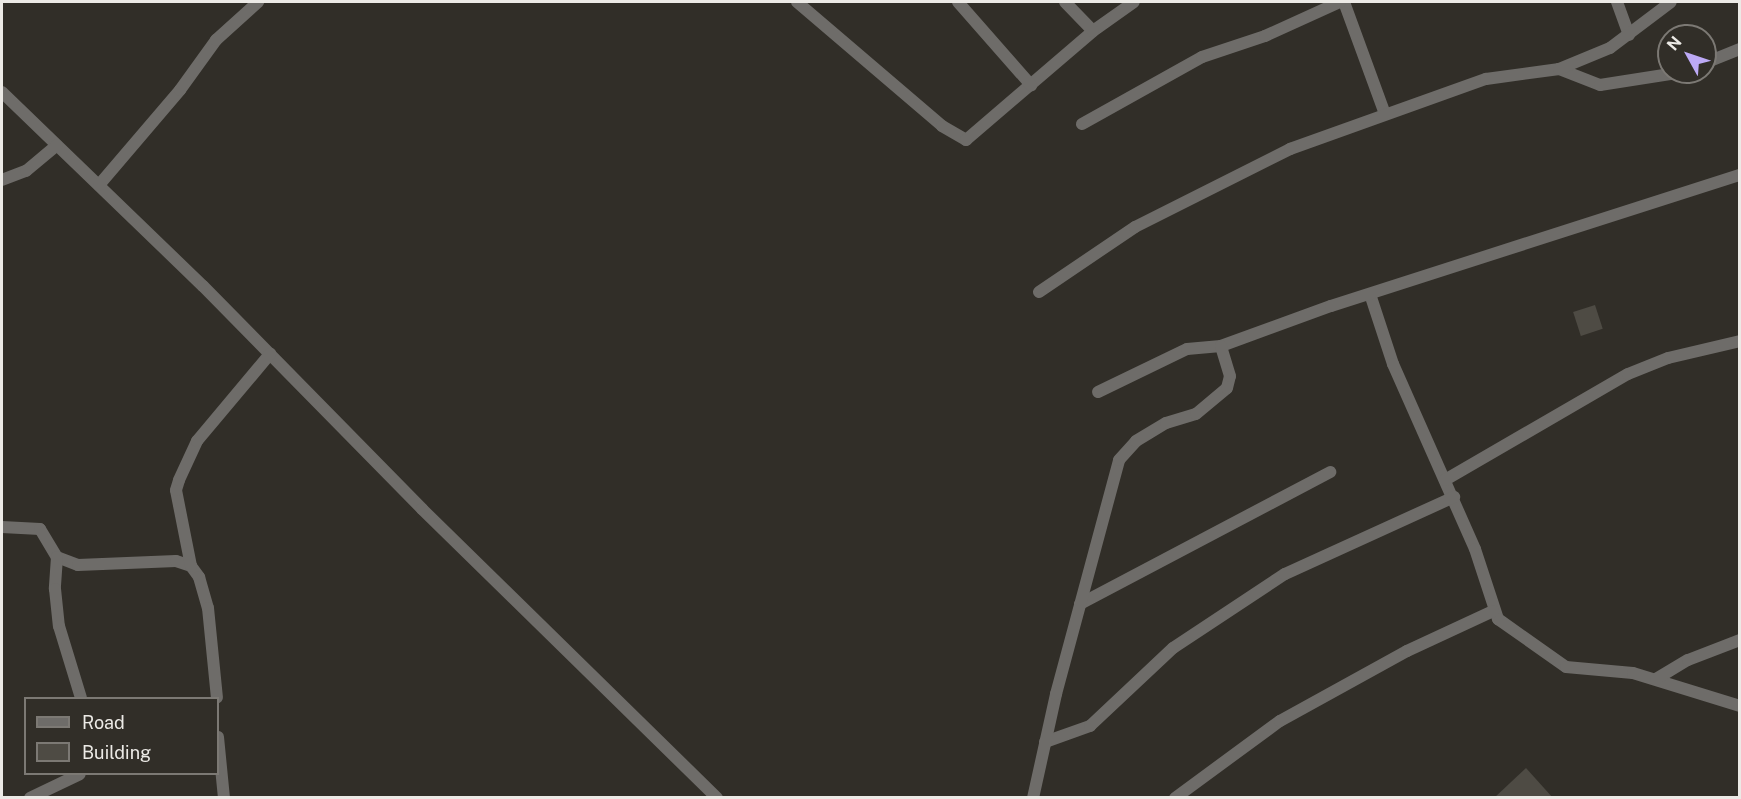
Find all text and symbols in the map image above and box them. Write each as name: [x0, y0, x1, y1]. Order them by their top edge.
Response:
north arrow: [1657, 24, 1717, 84]
text: N: [1663, 32, 1686, 54]
legend: [24, 697, 219, 775]
text: Road: [82, 712, 125, 733]
text: Building: [82, 742, 151, 763]

